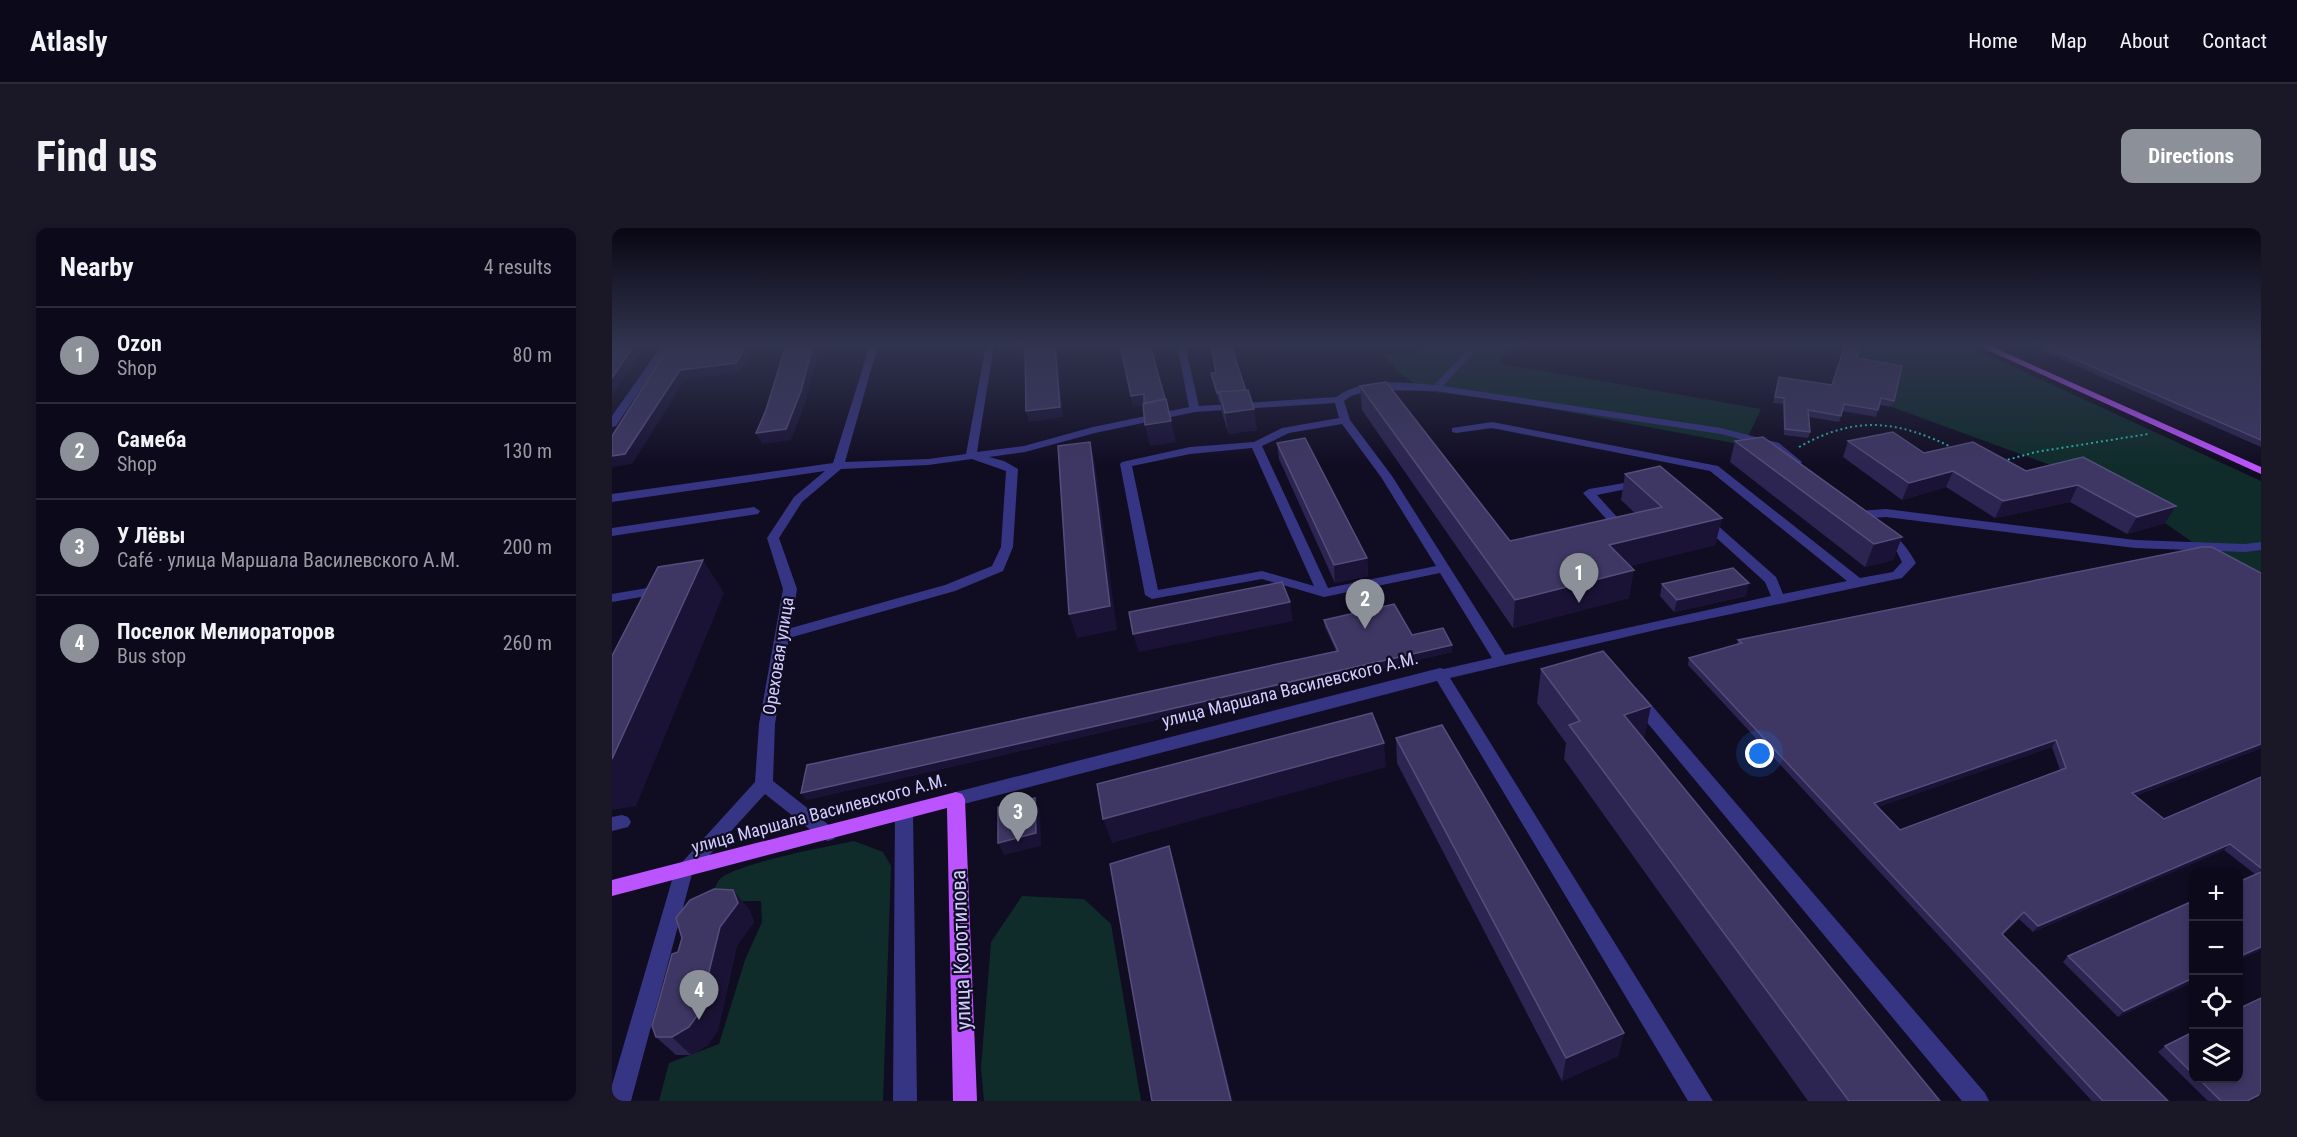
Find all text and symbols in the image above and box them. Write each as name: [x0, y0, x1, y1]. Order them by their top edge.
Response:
text: Atlasly: [30, 25, 108, 58]
text: Home: [1968, 29, 2018, 53]
text: Map: [2051, 29, 2087, 53]
text: About: [2120, 29, 2169, 53]
text: Contact: [2202, 29, 2267, 53]
button: Directions: [2121, 129, 2261, 183]
text: Find us: [36, 132, 157, 181]
text: Nearby: [60, 252, 134, 282]
text: 4 results: [484, 255, 552, 279]
text: Ozon: [117, 331, 162, 356]
text: 1: [74, 343, 85, 367]
text: 80 m: [513, 343, 552, 367]
text: Shop: [117, 356, 157, 380]
text: Самеба: [117, 427, 186, 452]
text: 2: [74, 439, 85, 463]
text: 130 m: [503, 439, 552, 463]
text: Shop: [117, 452, 157, 476]
text: У Лёвы: [117, 523, 185, 548]
text: 3: [74, 535, 85, 559]
text: 200 m: [503, 535, 552, 559]
text: Café · улица Маршала Василевского А.М.: [117, 548, 460, 572]
pin: 1: [1560, 554, 1598, 603]
pin: 2: [1346, 580, 1384, 629]
street label: Ореховая улица: [758, 596, 798, 716]
text: Поселок Мелиораторов: [117, 619, 335, 644]
text: 4: [74, 631, 85, 655]
text: 260 m: [503, 631, 552, 655]
text: Bus stop: [117, 644, 186, 668]
street label: улица Маршала Василевского А.М.: [1160, 647, 1420, 731]
your location: [1745, 739, 1774, 768]
street label: улица Маршала Василевского А.М.: [689, 769, 949, 857]
pin: 3: [998, 792, 1038, 842]
map controls: [2189, 867, 2243, 1083]
button: +: [2189, 867, 2243, 921]
street label: улица Колотилова: [946, 870, 976, 1030]
button: −: [2189, 921, 2243, 975]
pin: 4: [680, 970, 718, 1020]
button: locate: [2189, 975, 2243, 1029]
button: layers: [2189, 1029, 2243, 1083]

